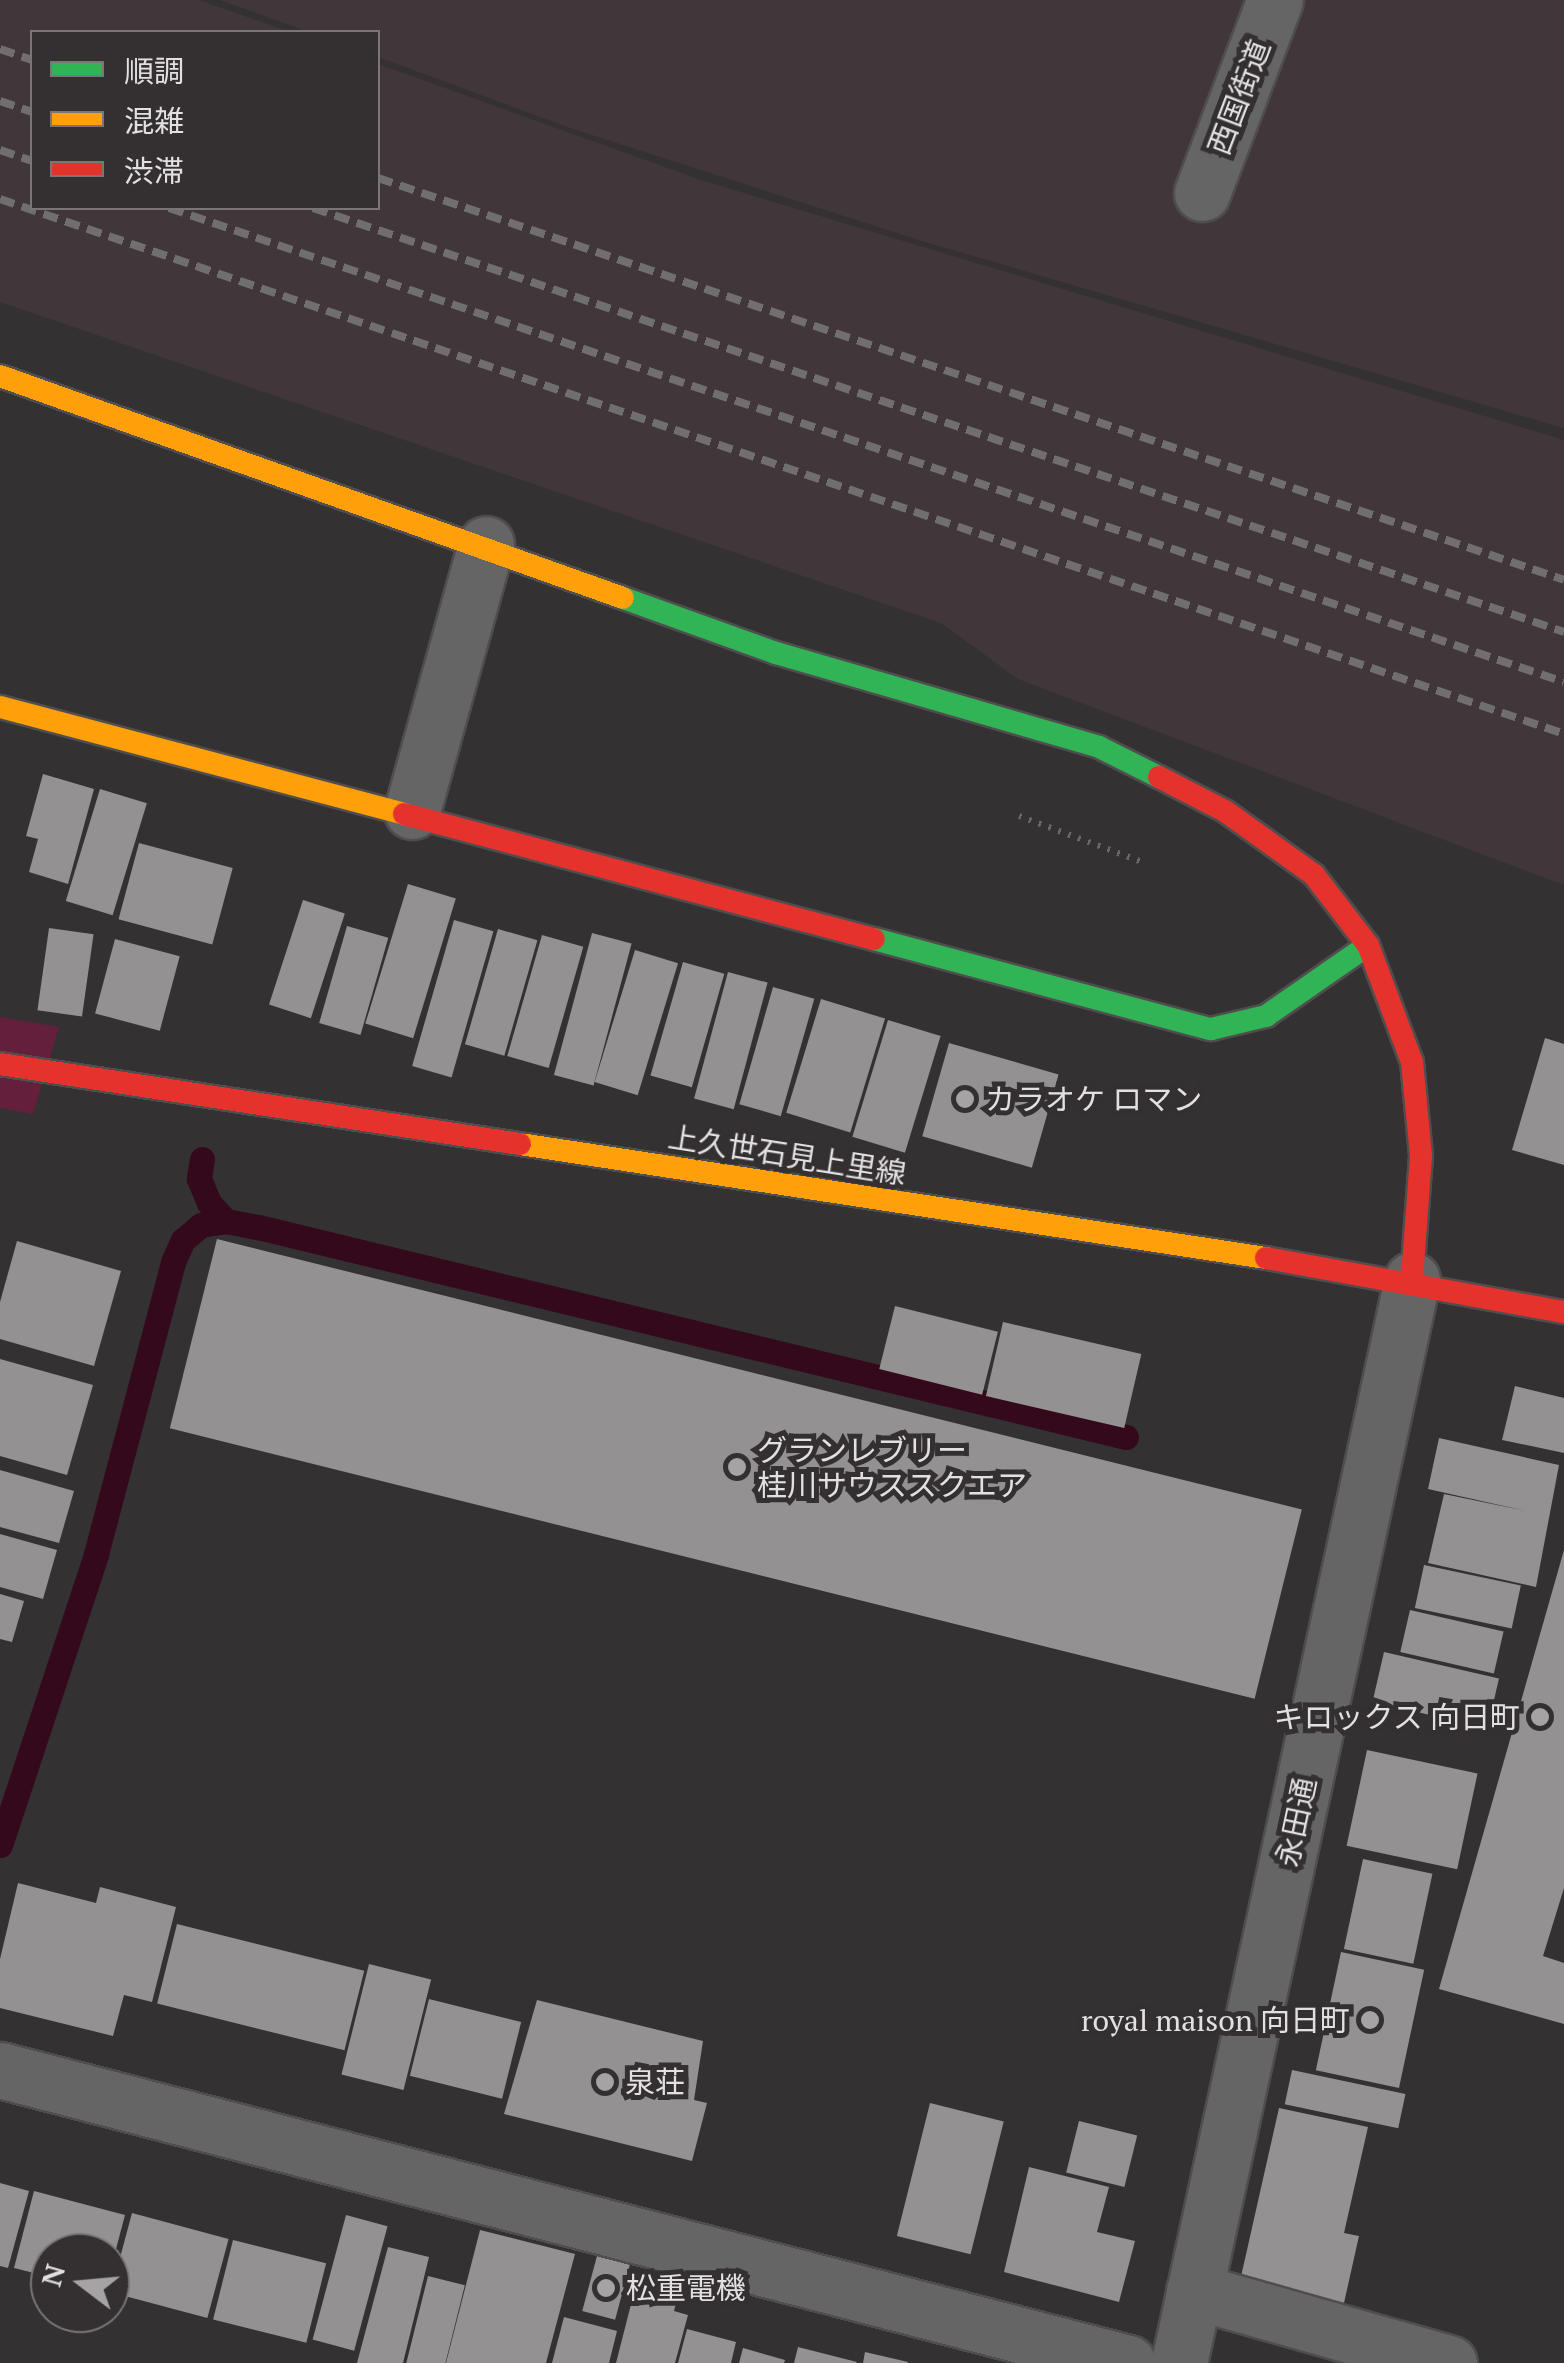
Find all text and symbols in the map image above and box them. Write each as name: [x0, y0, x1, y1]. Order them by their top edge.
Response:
legend: [30, 30, 380, 210]
street label: 西国街道: [1201, 35, 1277, 159]
text: 順調: [124, 51, 184, 91]
text: 混雑: [124, 101, 184, 141]
text: 渋滞: [124, 151, 184, 191]
place label: カラオケ ロマン: [985, 1081, 1202, 1117]
marker: カラオケ ロマン: [954, 1088, 976, 1110]
street label: 上久世石見上里線: [666, 1118, 908, 1192]
place label: グランレブリー 桂川サウススクエア: [757, 1432, 1027, 1502]
marker: グランレブリー 桂川サウススクエア: [726, 1456, 748, 1478]
place label: キロックス 向日町: [1273, 1699, 1520, 1735]
marker: キロックス 向日町: [1529, 1706, 1551, 1728]
street label: 永田通: [1269, 1774, 1323, 1870]
place label: royal maison 向日町: [1081, 2002, 1350, 2038]
marker: royal maison 向日町: [1359, 2009, 1381, 2031]
place label: 泉荘: [625, 2064, 685, 2100]
marker: 泉荘: [594, 2071, 616, 2093]
north arrow: [30, 2233, 130, 2333]
text: N: [32, 2260, 73, 2290]
place label: 松重電機: [626, 2270, 746, 2306]
marker: 松重電機: [595, 2277, 617, 2299]

